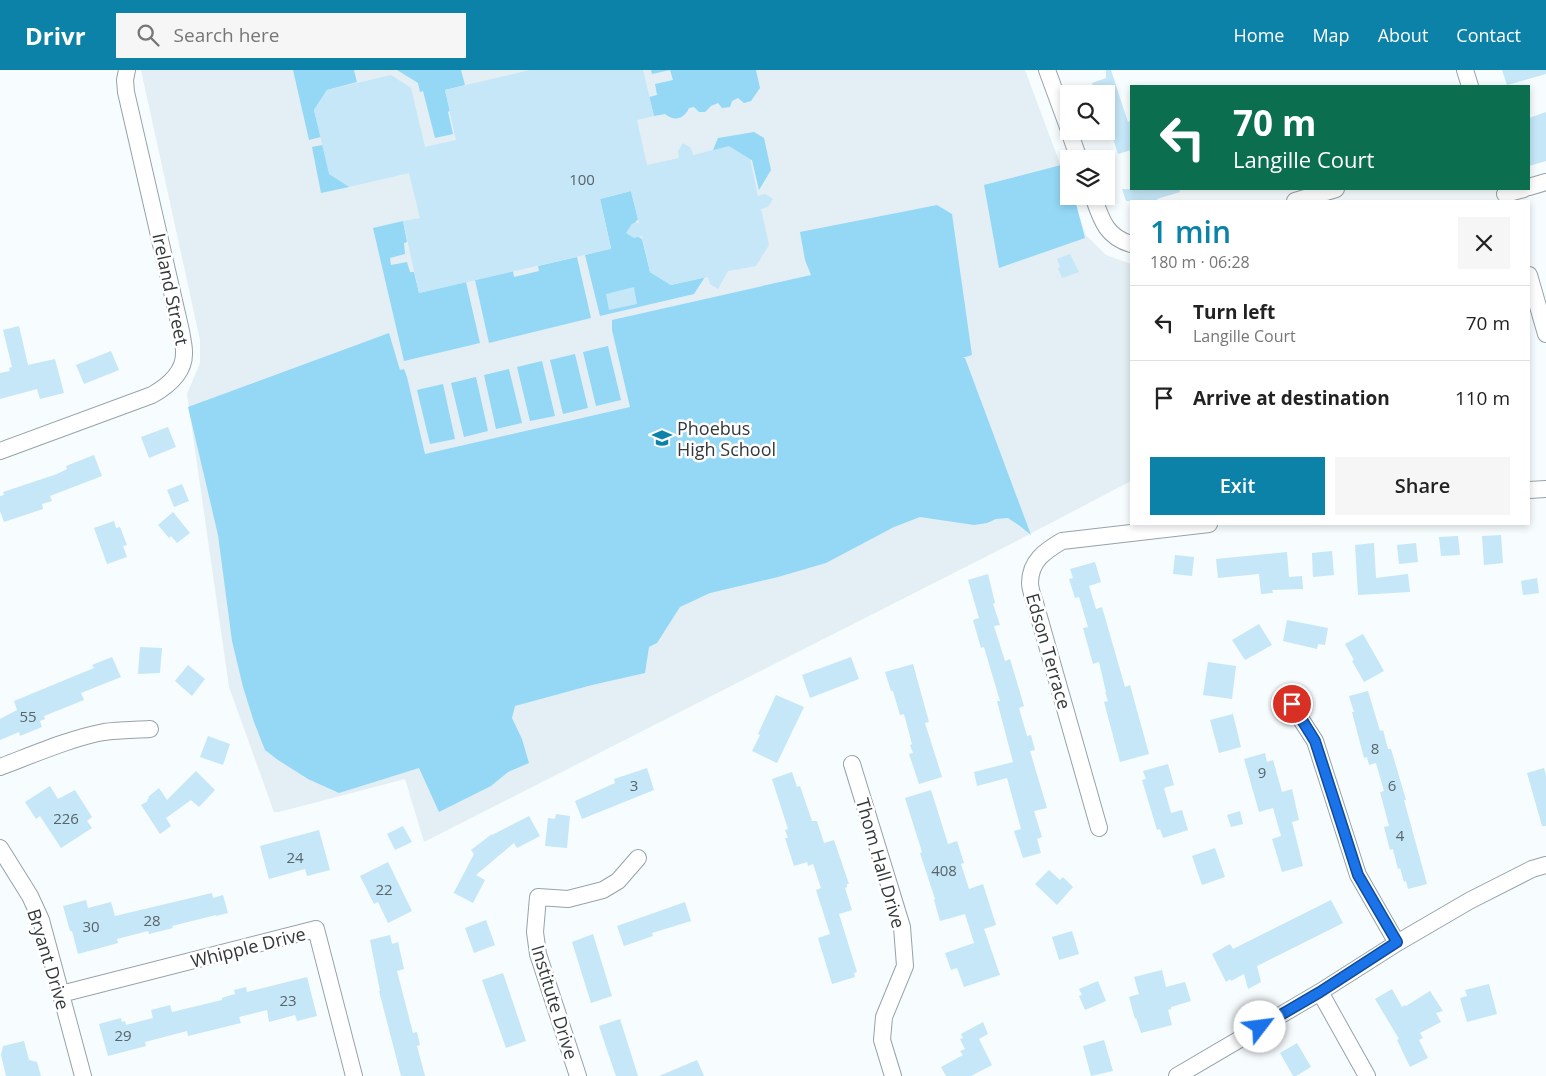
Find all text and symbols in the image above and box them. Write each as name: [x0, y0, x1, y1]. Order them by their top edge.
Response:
search box: [116, 13, 466, 58]
text: Drivr: [25, 19, 86, 52]
icon: search: [134, 21, 162, 49]
text: Search here: [174, 22, 279, 48]
text: Home: [1234, 23, 1284, 47]
text: Map: [1312, 23, 1350, 47]
text: About: [1378, 23, 1428, 47]
text: Contact: [1456, 23, 1521, 47]
map controls: [1060, 85, 1115, 205]
button: search: [1060, 85, 1115, 140]
text: 70 m: [1233, 99, 1316, 146]
icon: left: [1150, 105, 1215, 170]
text: Langille Court: [1233, 144, 1374, 174]
button: layers: [1060, 150, 1115, 205]
house number: 100: [569, 169, 595, 189]
text: 1 min: [1150, 211, 1231, 252]
button: close: [1458, 217, 1510, 269]
street label: Ireland Street: [147, 231, 195, 347]
text: 180 m · 06:28: [1150, 251, 1250, 273]
text: Turn left: [1193, 299, 1275, 325]
icon: left: [1150, 309, 1178, 337]
text: 70 m: [1466, 310, 1510, 336]
text: Langille Court: [1193, 325, 1296, 347]
icon: arrive: [1150, 384, 1178, 412]
text: Arrive at destination: [1193, 385, 1390, 411]
text: 110 m: [1455, 385, 1510, 411]
place label: Phoebus High School: [677, 416, 776, 461]
school or university icon: Phoebus High School: [651, 427, 673, 449]
button: Exit: [1150, 457, 1325, 515]
button: Share: [1335, 457, 1510, 515]
street label: Edson Terrace: [1021, 590, 1077, 712]
pin: [1271, 683, 1313, 725]
icon: arrive: [1278, 690, 1306, 718]
house number: 55: [19, 706, 37, 726]
house number: 8: [1371, 738, 1379, 758]
house number: 9: [1258, 762, 1266, 782]
house number: 3: [630, 775, 638, 795]
house number: 6: [1388, 775, 1396, 795]
street label: Thom Hall Drive: [851, 795, 911, 931]
house number: 226: [53, 808, 79, 828]
house number: 4: [1396, 825, 1405, 845]
house number: 24: [286, 847, 304, 867]
house number: 408: [931, 860, 957, 880]
house number: 22: [375, 879, 393, 899]
street label: Bryant Drive: [22, 906, 76, 1012]
house number: 28: [143, 910, 161, 930]
house number: 30: [82, 916, 100, 936]
street label: Whipple Drive: [188, 921, 308, 973]
street label: Institute Drive: [526, 942, 584, 1062]
house number: 23: [279, 990, 297, 1010]
position arrow: [1233, 1000, 1285, 1052]
house number: 29: [114, 1025, 132, 1045]

